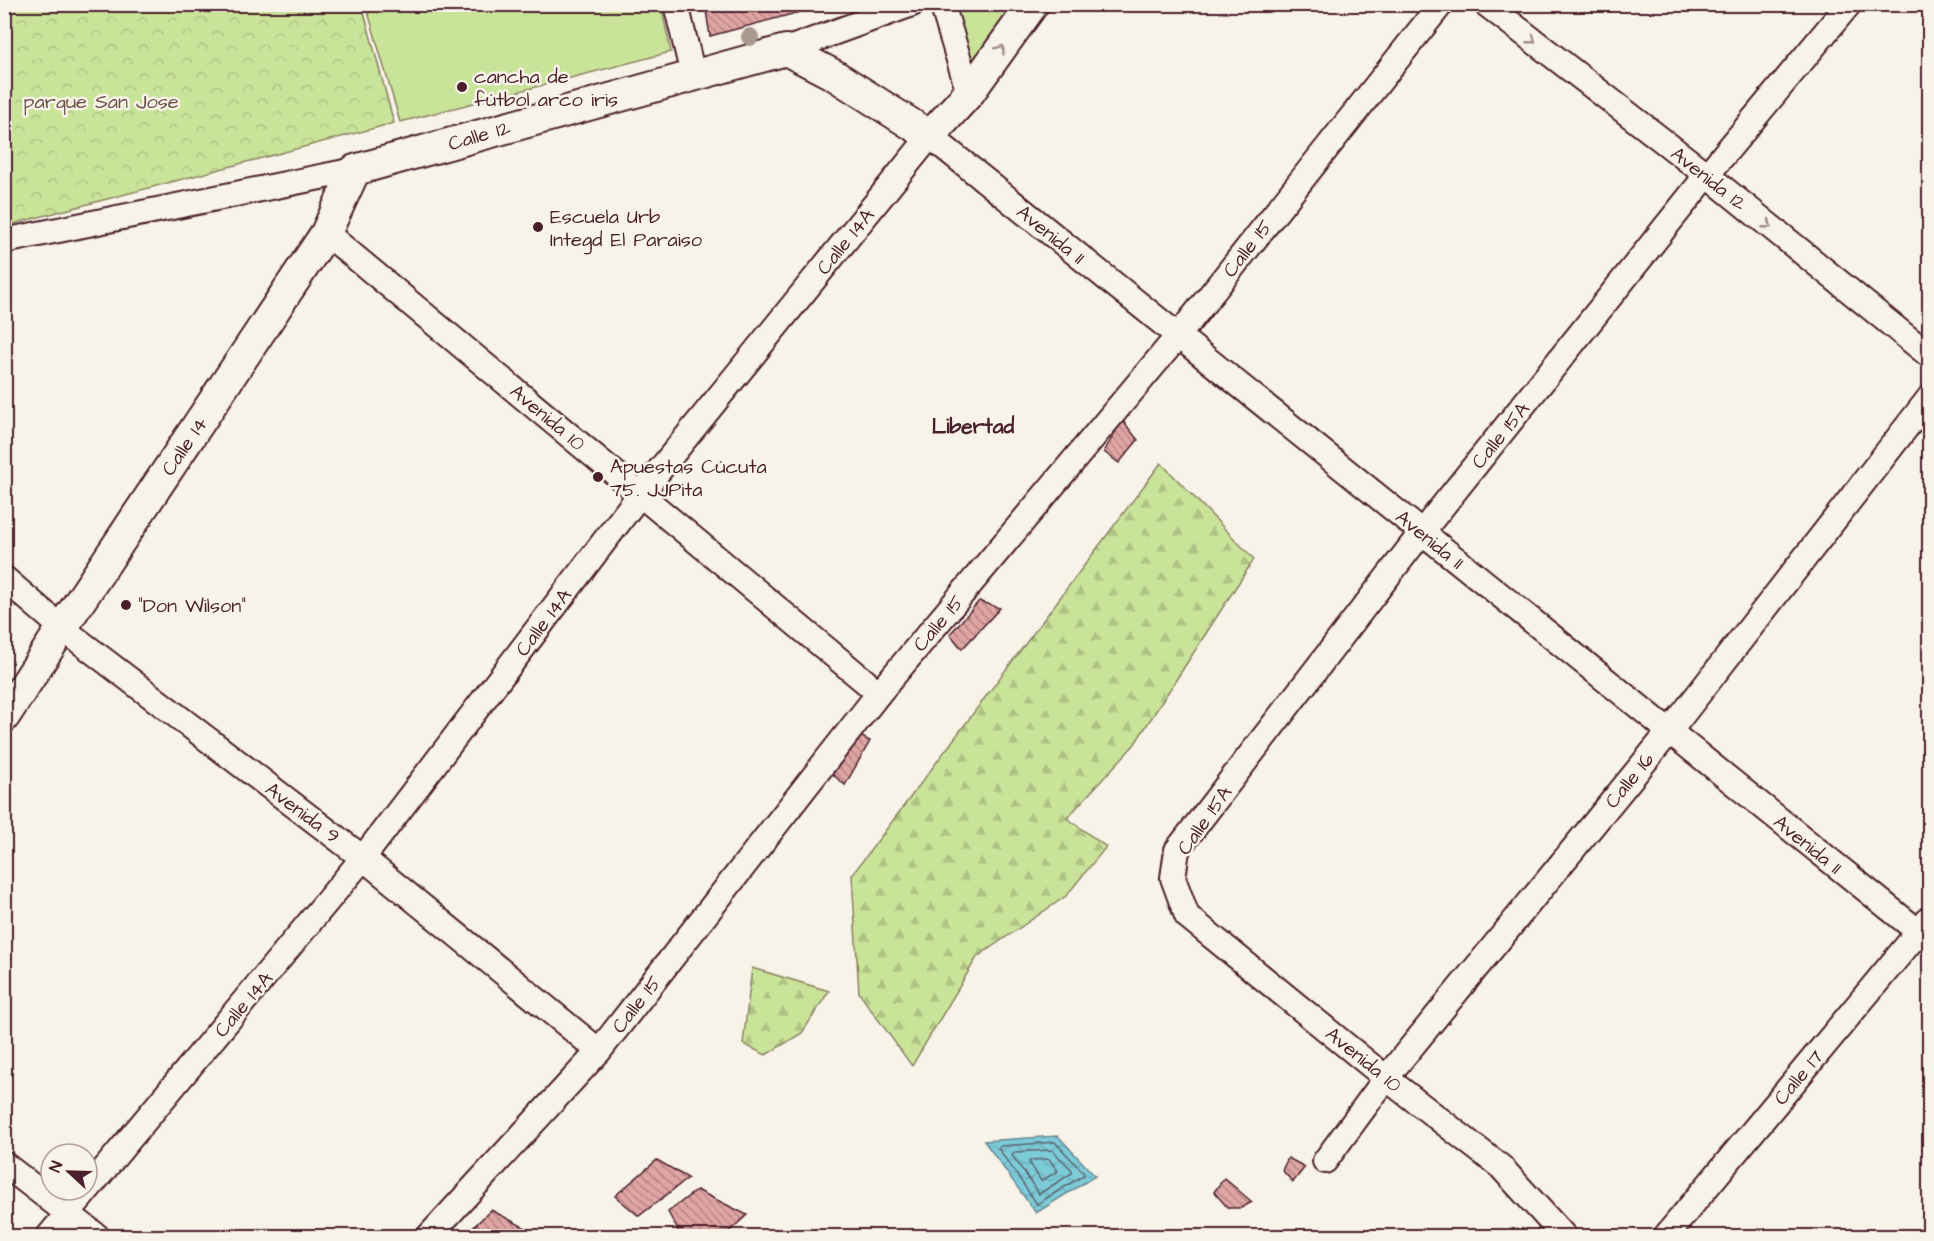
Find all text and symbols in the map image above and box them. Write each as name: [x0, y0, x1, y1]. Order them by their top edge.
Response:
one-way arrow: [1525, 33, 1536, 44]
one-way arrow: [994, 44, 1005, 55]
place label: cancha de fútbol arco iris: [474, 63, 618, 114]
marker: cancha de fútbol arco iris: [455, 80, 469, 94]
park label: parque San Jose: [23, 88, 179, 116]
street label: Calle 12: [445, 114, 514, 158]
street label: Avenida 12: [1665, 140, 1753, 218]
street label: Avenida 11: [1010, 199, 1091, 271]
street label: Calle 14A: [810, 202, 881, 281]
place label: Escuela Urb Integd El Paraiso: [550, 203, 702, 255]
street label: Calle 15: [1216, 214, 1279, 283]
one-way arrow: [1761, 218, 1772, 229]
marker: Escuela Urb Integd El Paraiso: [531, 220, 545, 234]
street label: Avenida 10: [504, 378, 591, 458]
street label: Calle 15A: [1465, 396, 1537, 475]
street label: Calle 14: [155, 411, 215, 482]
district label: Libertad: [932, 412, 1014, 441]
place label: Apuestas Cúcuta 75. JJPita: [610, 453, 767, 504]
marker: Apuestas Cúcuta 75. JJPita: [591, 470, 605, 484]
street label: Avenida 11: [1389, 504, 1470, 576]
street label: Calle 14A: [509, 583, 579, 662]
street label: Calle 15: [907, 589, 971, 658]
place label: "Don Wilson": [138, 592, 246, 620]
marker: "Don Wilson": [119, 598, 133, 612]
street label: Calle 16: [1599, 746, 1661, 815]
street label: Avenida 9: [259, 775, 346, 850]
street label: Calle 15A: [1171, 780, 1239, 861]
street label: Avenida 11: [1767, 809, 1848, 881]
street label: Calle 14A: [208, 965, 280, 1044]
street label: Calle 15: [605, 970, 668, 1039]
street label: Avenida 10: [1319, 1020, 1408, 1099]
street label: Calle 17: [1767, 1044, 1830, 1111]
north arrow: [39, 1142, 99, 1202]
text: N: [44, 1158, 68, 1176]

